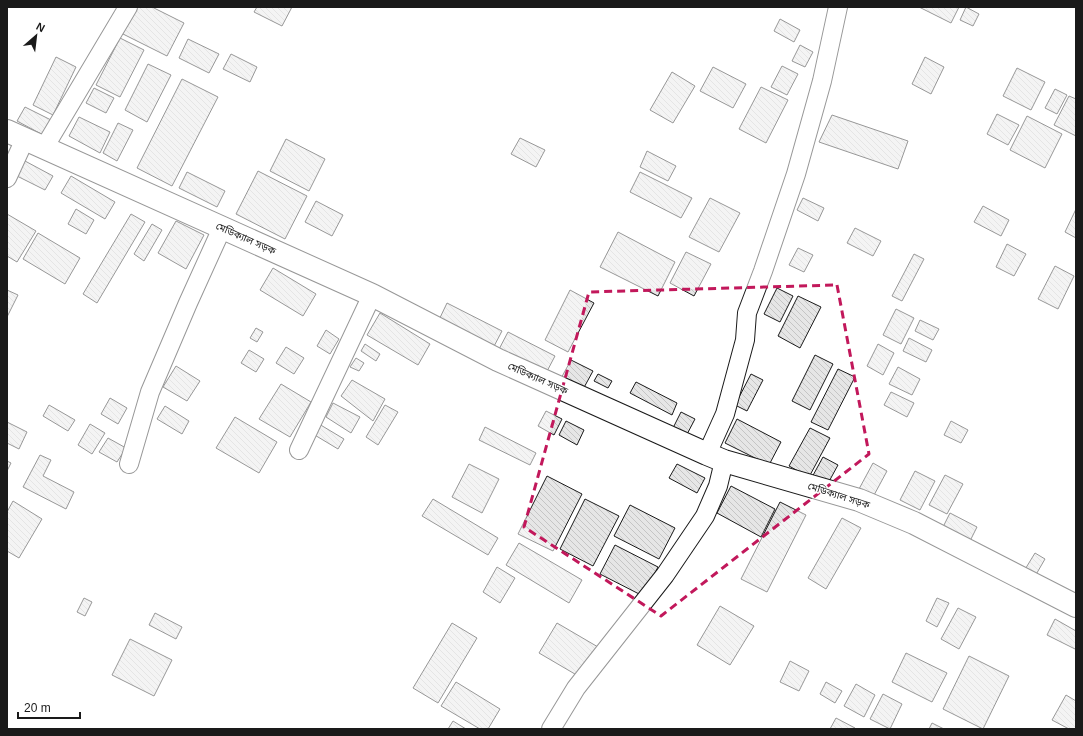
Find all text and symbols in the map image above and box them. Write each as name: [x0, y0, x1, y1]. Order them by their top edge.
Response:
north arrow: [16, 16, 56, 56]
text: N: [34, 20, 47, 34]
street label: মেডিক্যাল সড়ক: [214, 220, 278, 257]
street label: মেডিক্যাল সড়ক: [506, 360, 570, 397]
street label: মেডিক্যাল সড়ক: [806, 480, 872, 511]
scale bar: [18, 694, 80, 720]
text: 20 m: [24, 701, 51, 715]

